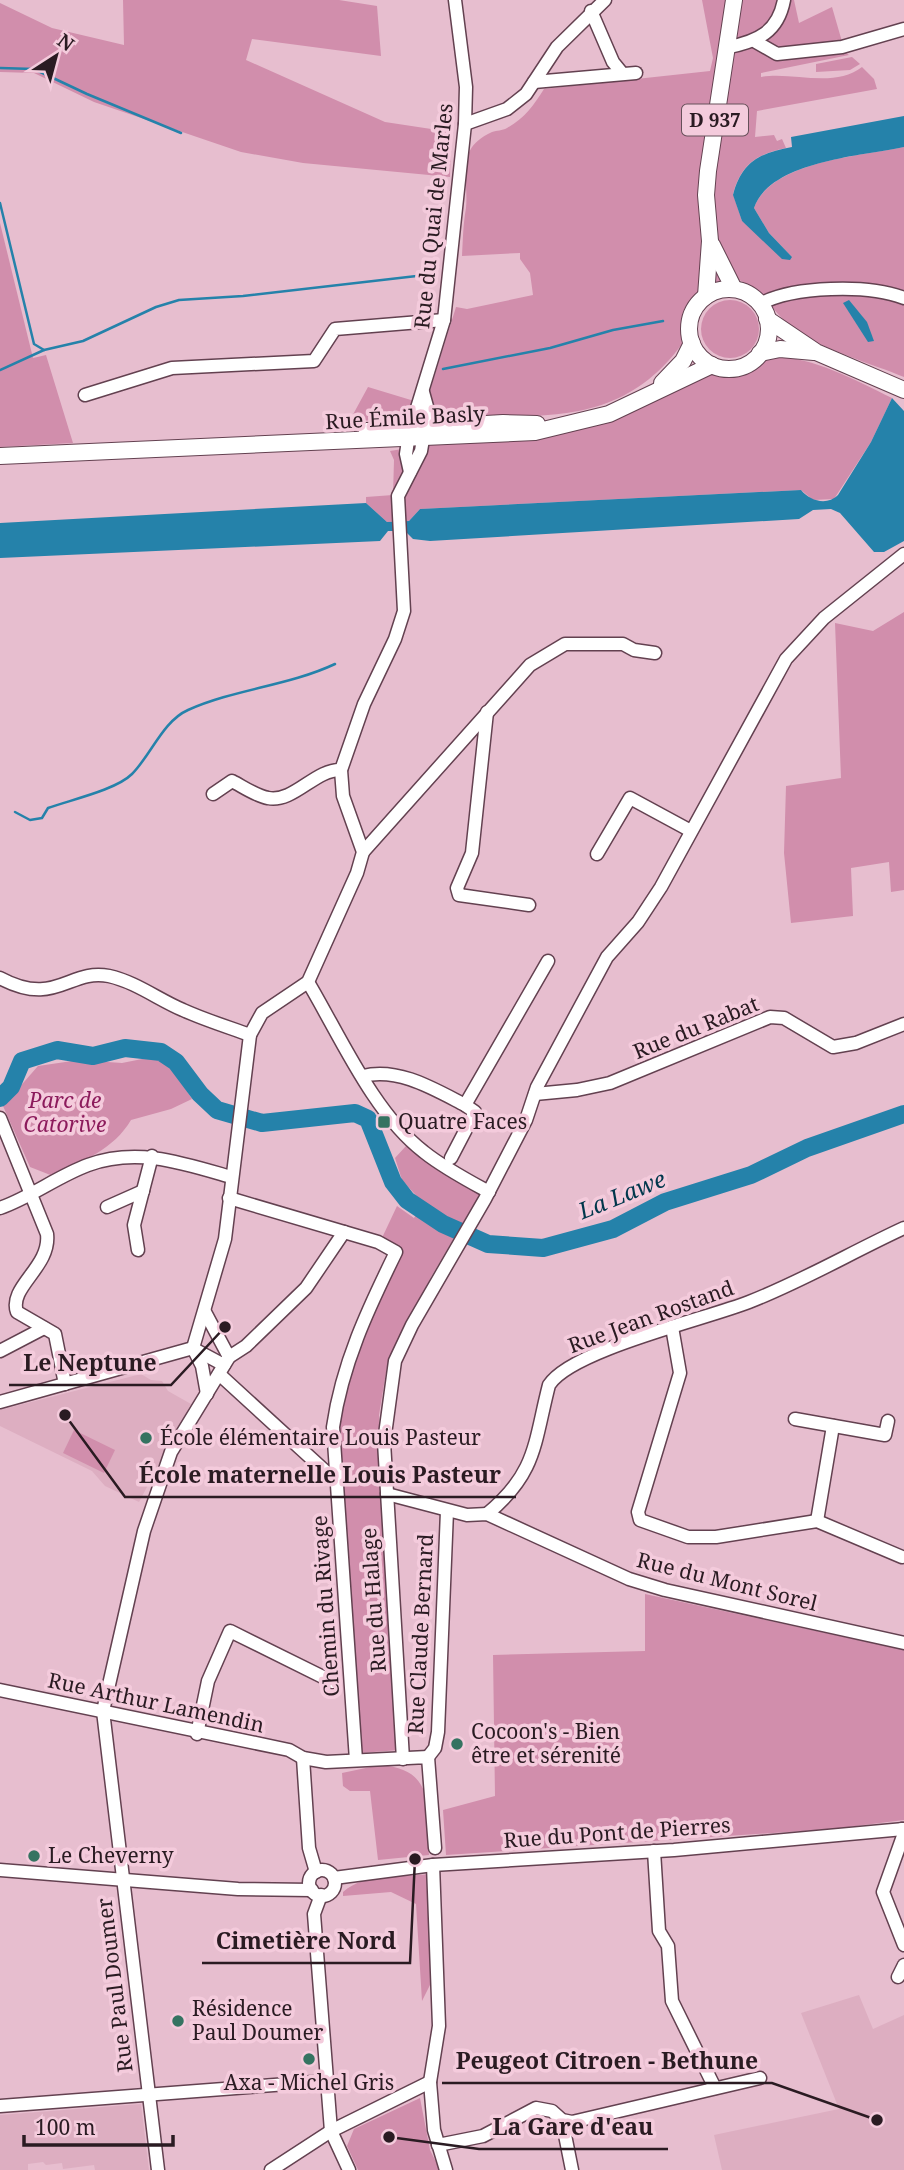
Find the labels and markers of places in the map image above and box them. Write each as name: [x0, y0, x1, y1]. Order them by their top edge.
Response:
place label: Quatre Faces: [398, 1107, 527, 1135]
marker: Quatre Faces: [376, 1114, 392, 1130]
callout: Le Neptune: [9, 1341, 171, 1385]
place label: École élémentaire Louis Pasteur: [160, 1423, 481, 1451]
marker: École élémentaire Louis Pasteur: [138, 1430, 154, 1446]
callout: École maternelle Louis Pasteur: [125, 1453, 516, 1497]
place label: Cocoon's - Bien être et sérenité: [471, 1717, 621, 1769]
marker: Cocoon's - Bien être et sérenité: [449, 1736, 465, 1752]
place label: Le Cheverny: [48, 1841, 174, 1869]
marker: Le Cheverny: [26, 1848, 42, 1864]
callout: Cimetière Nord: [202, 1919, 410, 1963]
place label: Résidence Paul Doumer: [192, 1994, 324, 2046]
marker: Résidence Paul Doumer: [170, 2013, 186, 2029]
callout: Peugeot Citroen - Bethune: [442, 2039, 772, 2083]
marker: Axa - Michel Gris: [301, 2051, 317, 2067]
place label: Axa - Michel Gris: [224, 2068, 394, 2096]
callout: La Gare d'eau: [479, 2105, 668, 2149]

